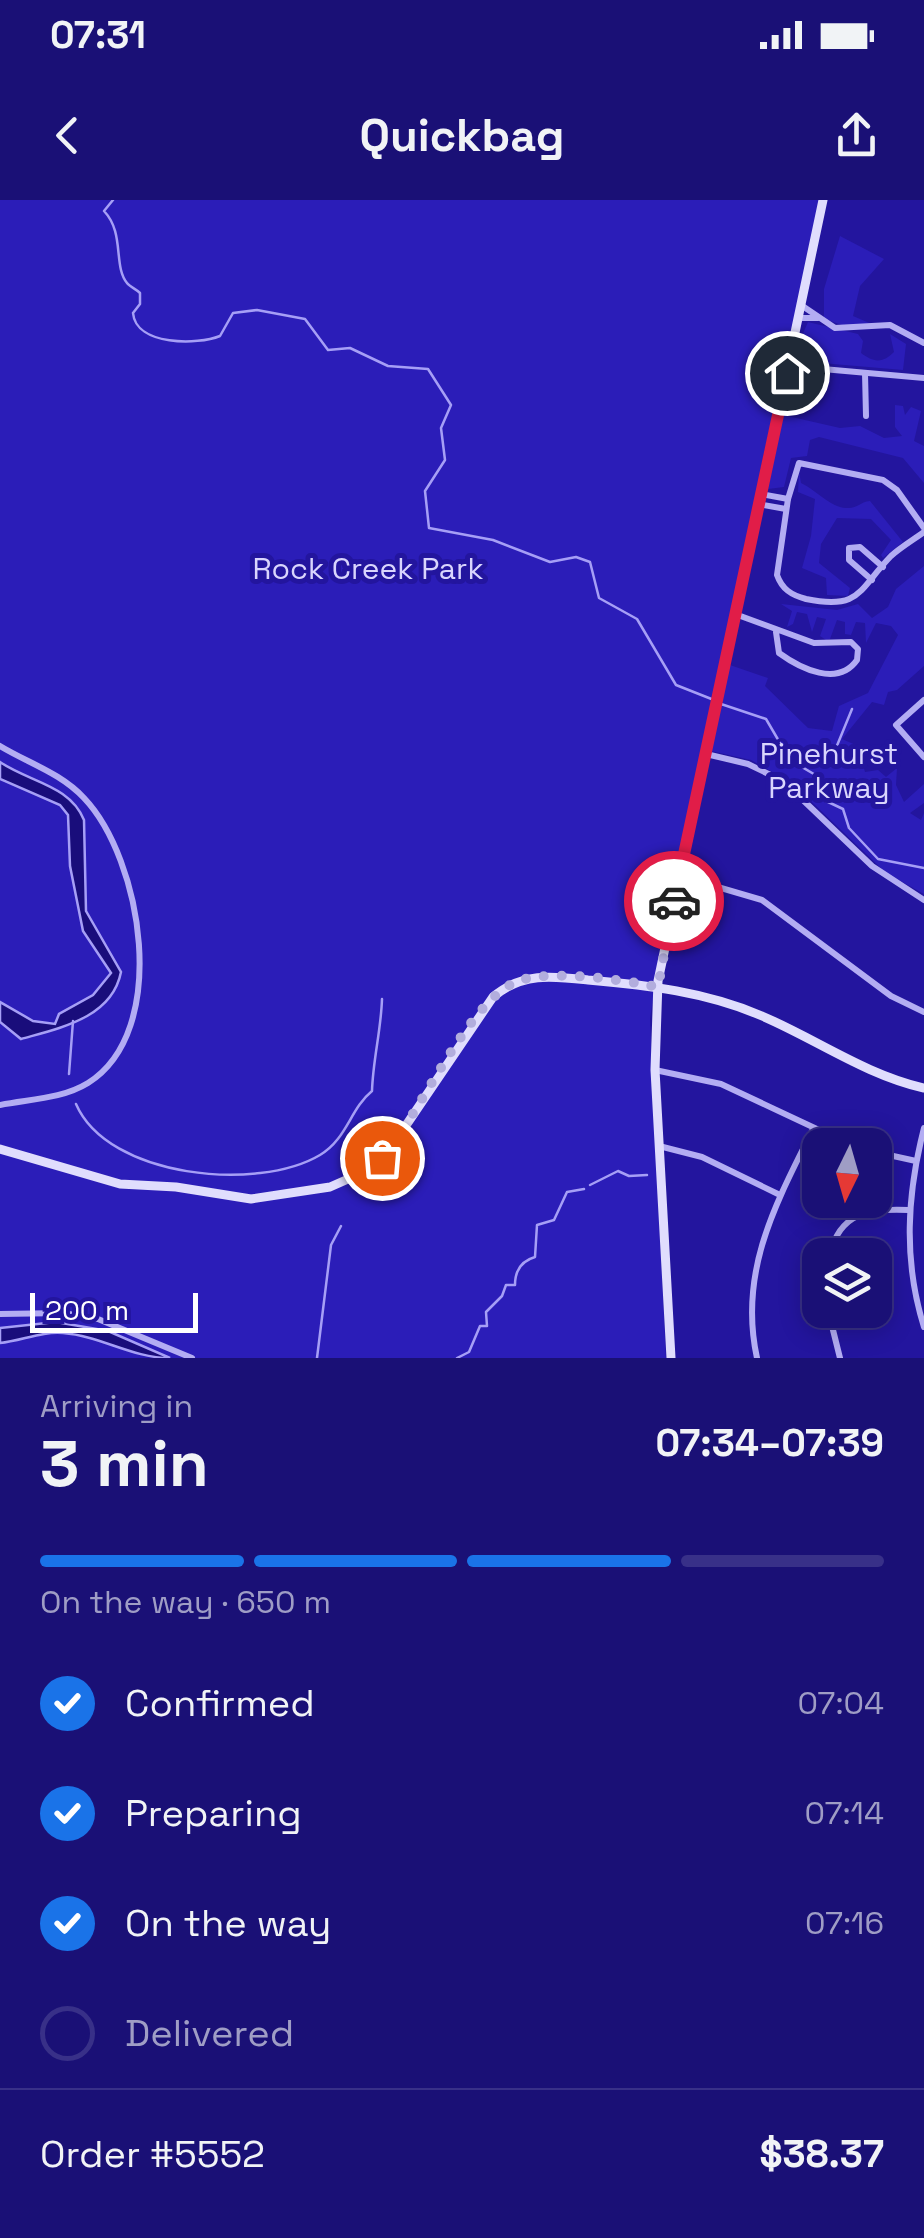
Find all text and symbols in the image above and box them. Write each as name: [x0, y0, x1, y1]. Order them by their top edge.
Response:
text: 07:31: [50, 11, 146, 59]
text: Quickbag: [360, 107, 564, 164]
icon: back: [40, 108, 95, 163]
icon: share: [829, 108, 884, 163]
pin: [745, 331, 830, 416]
icon: home: [760, 346, 815, 401]
park label: Rock Creek Park: [252, 549, 484, 588]
park label: Pinehurst Parkway: [760, 734, 898, 807]
courier: [624, 851, 724, 951]
icon: car: [647, 874, 702, 929]
pin: [340, 1116, 425, 1201]
north arrow: [802, 1128, 892, 1218]
map controls: [802, 1128, 892, 1328]
icon: bag: [355, 1131, 410, 1186]
button: layers: [802, 1238, 892, 1328]
scale bar: [30, 1288, 198, 1332]
text: 200 m: [45, 1292, 129, 1328]
text: Arriving in: [40, 1386, 193, 1426]
text: 07:34–07:39: [655, 1419, 884, 1467]
text: 3 min: [40, 1422, 209, 1505]
text: On the way · 650 m: [40, 1582, 331, 1622]
icon: check: [40, 1676, 95, 1731]
text: Confirmed: [125, 1679, 315, 1727]
text: 07:04: [797, 1683, 884, 1723]
icon: check: [40, 1786, 95, 1841]
text: Preparing: [125, 1789, 302, 1837]
text: 07:14: [805, 1793, 884, 1833]
icon: check: [40, 1896, 95, 1951]
text: On the way: [125, 1899, 331, 1947]
text: 07:16: [805, 1903, 884, 1943]
text: Delivered: [125, 2009, 294, 2057]
text: Order #5552: [40, 2130, 265, 2178]
text: $38.37: [760, 2130, 884, 2178]

